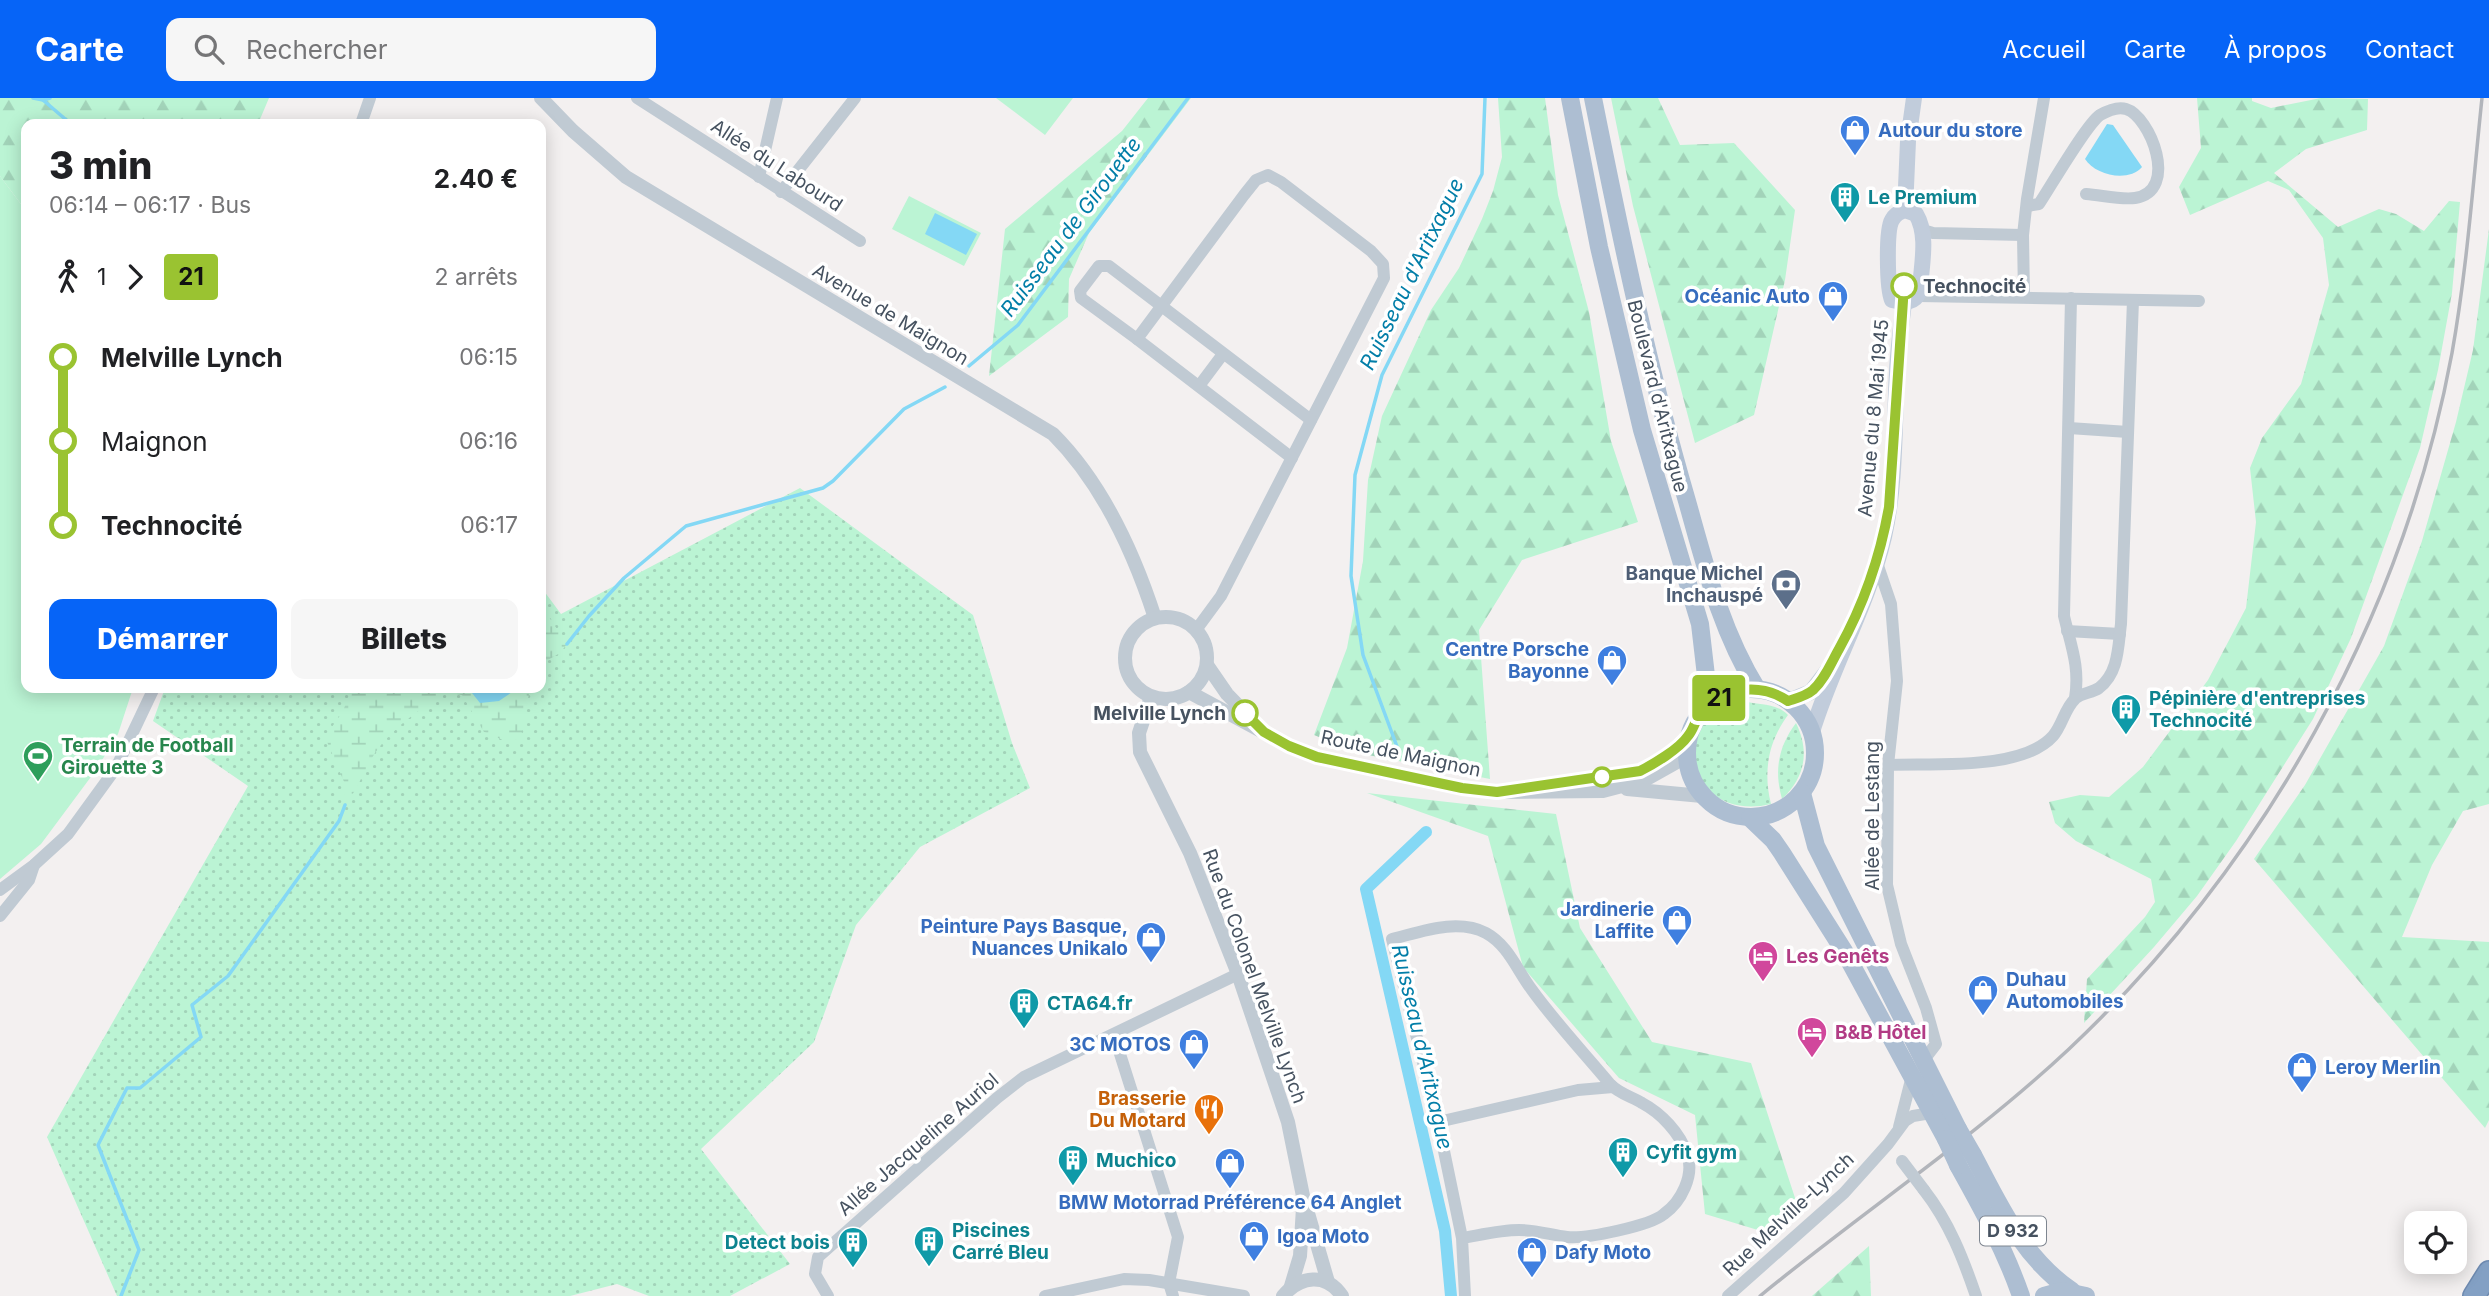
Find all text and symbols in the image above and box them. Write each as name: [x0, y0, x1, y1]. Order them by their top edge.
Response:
search box: [166, 18, 656, 81]
text: Carte: [35, 29, 124, 69]
icon: search: [190, 30, 228, 68]
text: Rechercher: [246, 34, 388, 65]
text: Accueil: [2002, 35, 2086, 64]
text: Carte: [2124, 35, 2186, 64]
text: À propos: [2224, 35, 2327, 64]
text: Contact: [2365, 35, 2454, 64]
shop icon: Autour du store: [1838, 113, 1872, 157]
street label: Allée du Labourd: [707, 114, 847, 217]
place label: Autour du store: [1878, 119, 2022, 142]
water label: Ruisseau de Girouette: [995, 132, 1146, 321]
text: 3 min: [49, 142, 152, 188]
text: 2.40 €: [434, 163, 518, 194]
water label: Ruisseau d'Aritxague: [1354, 174, 1469, 374]
building icon: Le Premium: [1828, 180, 1862, 224]
place label: Le Premium: [1868, 186, 1977, 209]
text: 06:14 – 06:17 · Bus: [49, 191, 251, 219]
icon: walk: [49, 258, 87, 296]
icon: forward: [116, 258, 154, 296]
street label: Avenue de Maignon: [808, 259, 973, 370]
text: 21: [178, 262, 204, 291]
text: 1: [97, 263, 106, 291]
text: 2 arrêts: [434, 263, 518, 291]
marker: Technocité: [1891, 273, 1917, 299]
place label: Technocité: [1923, 275, 2026, 298]
shop icon: Océanic Auto: [1816, 279, 1850, 323]
place label: Océanic Auto: [1685, 285, 1810, 308]
street label: Boulevard d'Aritxague: [1622, 297, 1693, 495]
street label: Avenue du 8 Mai 1945: [1853, 318, 1894, 518]
text: Melville Lynch: [101, 342, 283, 373]
text: 06:15: [459, 343, 518, 371]
text: Maignon: [101, 426, 208, 457]
text: 06:16: [459, 427, 518, 455]
text: Technocité: [101, 510, 243, 541]
text: 06:17: [460, 511, 518, 539]
place label: Banque Michel Inchauspé: [1626, 562, 1763, 607]
bank icon: Banque Michel Inchauspé: [1769, 567, 1803, 611]
button: Démarrer: [49, 599, 277, 679]
button: Billets: [291, 599, 518, 679]
place label: Centre Porsche Bayonne: [1445, 638, 1589, 683]
shop icon: Centre Porsche Bayonne: [1595, 643, 1629, 687]
line badge: 21: [1688, 675, 1750, 721]
text: 21: [1706, 683, 1732, 712]
place label: Pépinière d'entreprises Technocité: [2149, 687, 2365, 732]
building icon: Pépinière d'entreprises Technocité: [2109, 692, 2143, 736]
marker: Melville Lynch: [1232, 700, 1258, 726]
place label: Melville Lynch: [1093, 702, 1226, 725]
street label: Route de Maignon: [1319, 725, 1483, 782]
place label: Terrain de Football Girouette 3: [61, 734, 234, 779]
sports icon: Terrain de Football Girouette 3: [21, 739, 55, 783]
street label: Allée de Lestang: [1861, 741, 1884, 891]
unlabelled marker: [1592, 767, 1612, 787]
street label: Rue du Colonel Melville Lynch: [1198, 846, 1311, 1106]
place label: Jardinerie Laffite: [1560, 898, 1654, 943]
shop icon: Jardinerie Laffite: [1660, 903, 1694, 947]
place label: Peinture Pays Basque, Nuances Unikalo: [921, 915, 1128, 960]
shop icon: Peinture Pays Basque, Nuances Unikalo: [1134, 920, 1168, 964]
hotel icon: Les Genêts: [1746, 939, 1780, 983]
water label: Ruisseau d'Aritxague: [1387, 942, 1458, 1152]
place label: Les Genêts: [1786, 945, 1889, 968]
place label: Duhau Automobiles: [2006, 968, 2124, 1013]
shop icon: Duhau Automobiles: [1966, 973, 2000, 1017]
building icon: CTA64.fr: [1007, 986, 1041, 1030]
place label: CTA64.fr: [1047, 992, 1133, 1015]
hotel icon: B&B Hôtel: [1795, 1015, 1829, 1059]
place label: B&B Hôtel: [1835, 1021, 1927, 1044]
shop icon: 3C MOTOS: [1177, 1027, 1211, 1071]
place label: 3C MOTOS: [1069, 1033, 1171, 1056]
shop icon: Leroy Merlin: [2285, 1050, 2319, 1094]
place label: Leroy Merlin: [2325, 1056, 2441, 1079]
street label: Allée Jacqueline Auriol: [833, 1068, 1003, 1220]
place label: Brasserie Du Motard: [1089, 1087, 1186, 1132]
restaurant icon: Brasserie Du Motard: [1192, 1092, 1226, 1136]
building icon: Cyfit gym: [1606, 1135, 1640, 1179]
place label: Cyfit gym: [1646, 1141, 1737, 1164]
building icon: Muchico: [1056, 1143, 1090, 1187]
shop icon: BMW Motorrad Préférence 64 Anglet: [1213, 1146, 1247, 1190]
street label: Rue Melville-Lynch: [1718, 1148, 1859, 1281]
place label: Muchico: [1096, 1149, 1177, 1172]
place label: BMW Motorrad Préférence 64 Anglet: [1058, 1191, 1402, 1214]
map controls: [2404, 1211, 2467, 1274]
button: locate: [2404, 1211, 2467, 1274]
road number: D 932: [1980, 1216, 2046, 1246]
place label: Piscines Carré Bleu: [952, 1219, 1049, 1264]
shop icon: Igoa Moto: [1237, 1219, 1271, 1263]
building icon: Piscines Carré Bleu: [912, 1224, 946, 1268]
building icon: Detect bois: [836, 1225, 870, 1269]
place label: Igoa Moto: [1277, 1225, 1370, 1248]
place label: Detect bois: [725, 1231, 830, 1254]
shop icon: Dafy Moto: [1515, 1235, 1549, 1279]
place label: Dafy Moto: [1555, 1241, 1651, 1264]

